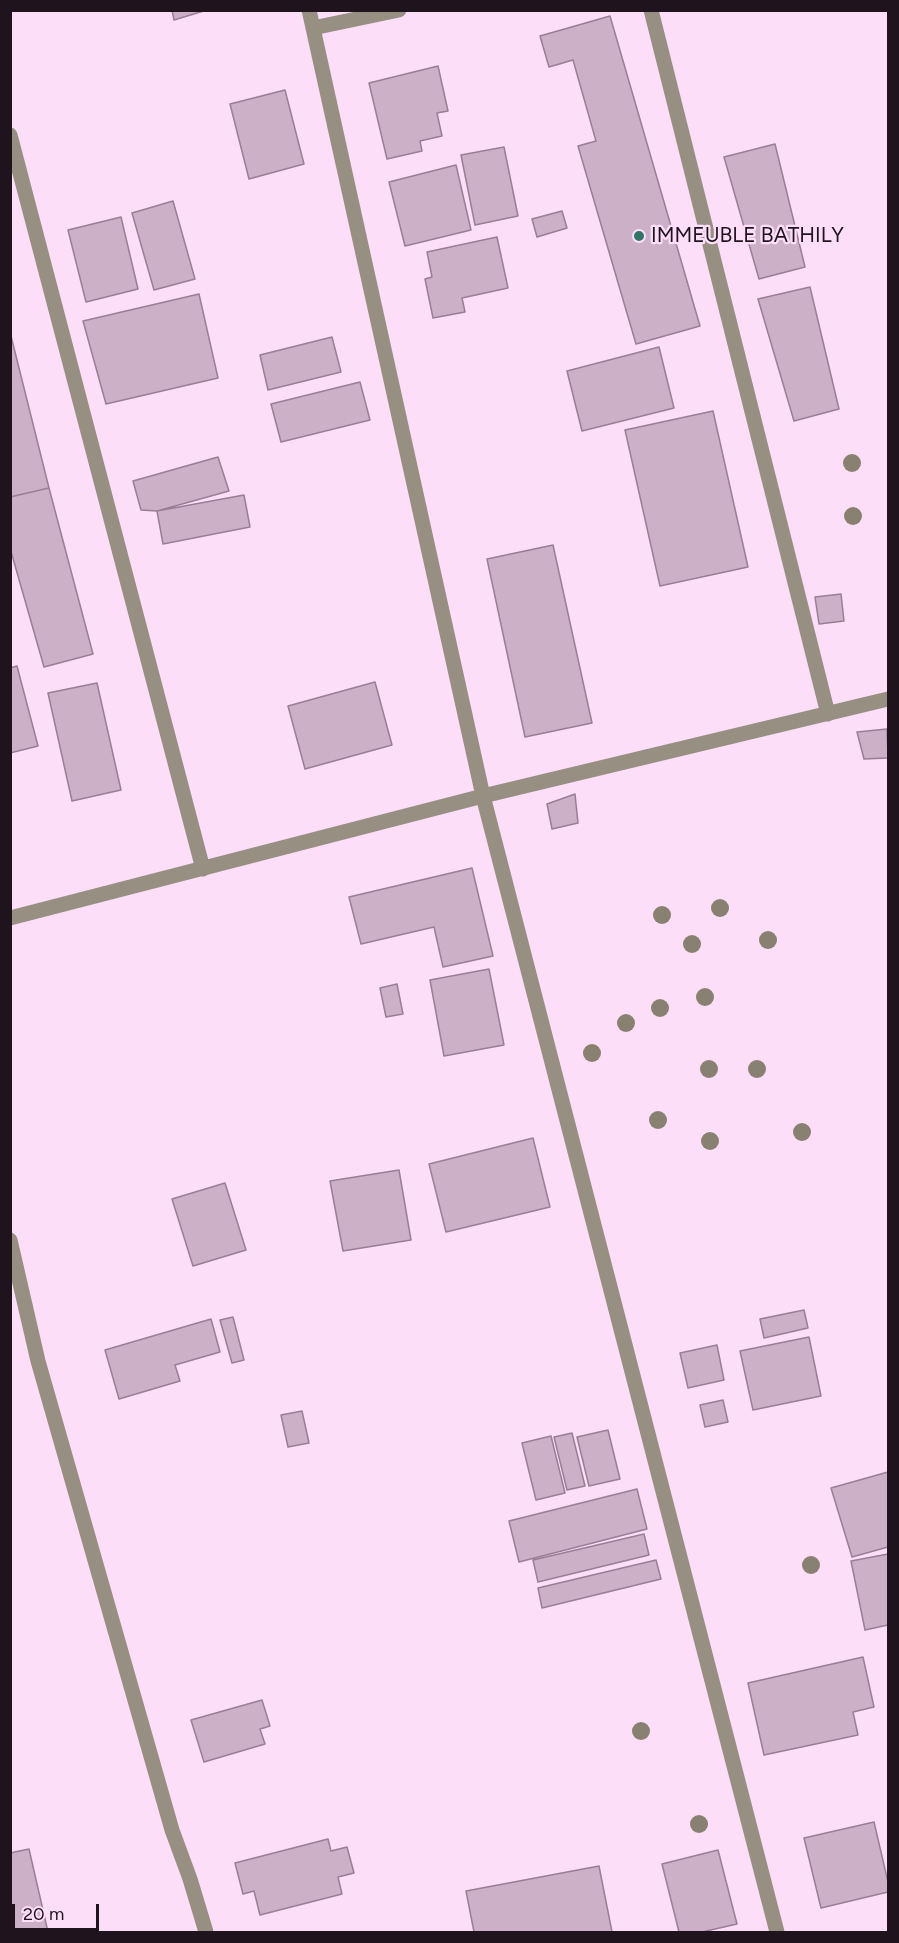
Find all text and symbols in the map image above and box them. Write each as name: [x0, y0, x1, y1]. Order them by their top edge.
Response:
place label: IMMEUBLE BATHILY: [651, 223, 844, 249]
marker: IMMEUBLE BATHILY: [632, 229, 646, 243]
scale bar: [15, 1892, 102, 1930]
text: 20 m: [23, 1903, 64, 1925]

